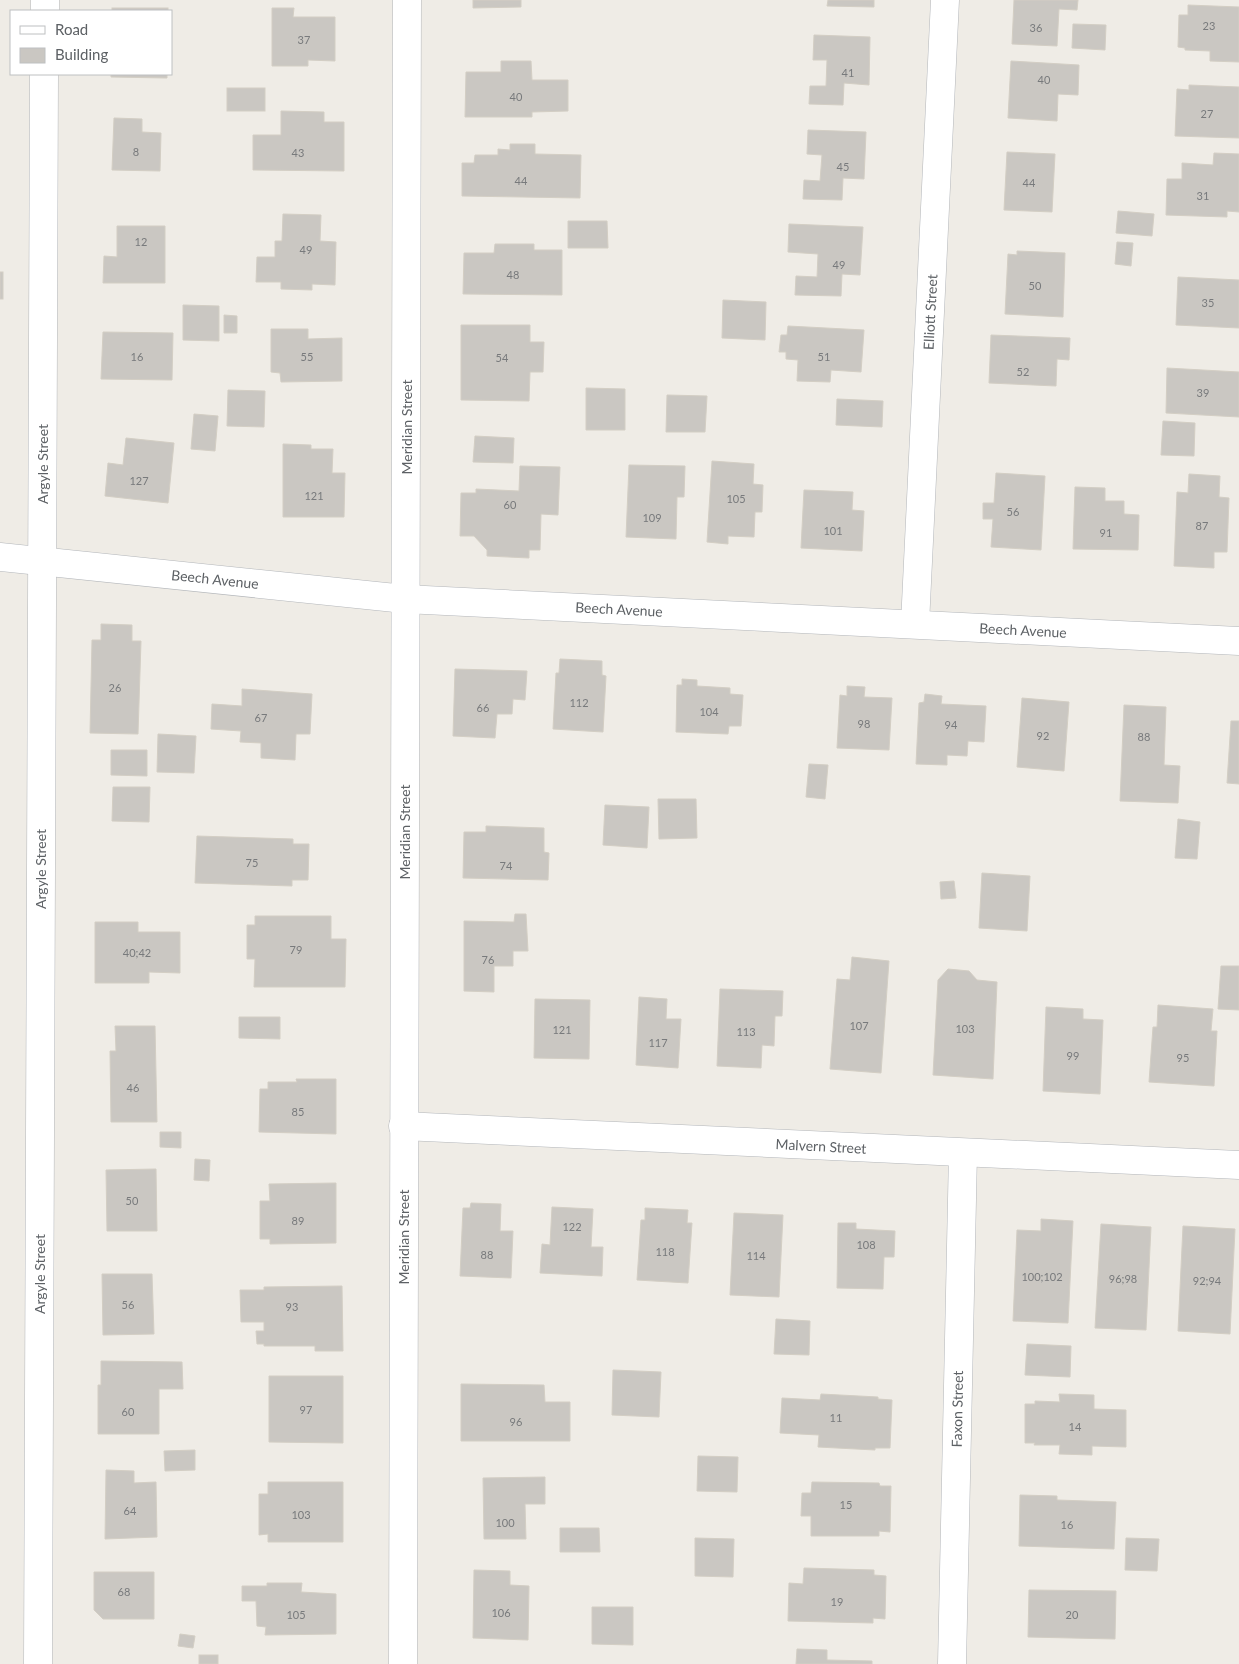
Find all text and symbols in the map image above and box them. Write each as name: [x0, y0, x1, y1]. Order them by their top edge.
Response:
legend: [10, 10, 172, 75]
house number: 23: [1203, 19, 1215, 32]
text: Road: [55, 20, 88, 38]
house number: 36: [1030, 21, 1042, 34]
house number: 37: [298, 33, 310, 46]
text: Building: [55, 45, 108, 63]
house number: 41: [842, 66, 854, 79]
house number: 40: [1038, 73, 1051, 86]
house number: 40: [510, 90, 523, 103]
house number: 27: [1201, 107, 1213, 120]
house number: 8: [133, 145, 139, 158]
house number: 43: [292, 146, 304, 159]
house number: 45: [837, 160, 849, 173]
house number: 44: [515, 174, 528, 187]
house number: 44: [1023, 176, 1036, 189]
house number: 31: [1197, 189, 1209, 202]
house number: 12: [135, 235, 147, 248]
house number: 49: [300, 243, 312, 256]
house number: 49: [833, 258, 845, 271]
house number: 48: [507, 268, 519, 281]
street label: Elliott Street: [920, 274, 940, 350]
house number: 50: [1029, 279, 1042, 292]
house number: 35: [1202, 296, 1214, 309]
house number: 16: [131, 350, 143, 363]
house number: 55: [301, 350, 313, 363]
house number: 51: [818, 350, 830, 363]
house number: 54: [496, 351, 509, 364]
house number: 52: [1017, 365, 1029, 378]
street label: Meridian Street: [398, 379, 415, 475]
house number: 39: [1197, 386, 1209, 399]
street label: Argyle Street: [34, 424, 51, 504]
house number: 127: [129, 474, 149, 487]
house number: 121: [304, 489, 324, 502]
house number: 105: [726, 492, 746, 505]
house number: 60: [504, 498, 517, 511]
house number: 56: [1007, 505, 1019, 518]
house number: 109: [642, 511, 662, 524]
house number: 87: [1196, 519, 1208, 532]
house number: 101: [823, 524, 843, 537]
house number: 91: [1100, 526, 1112, 539]
street label: Beech Avenue: [171, 566, 259, 592]
street label: Beech Avenue: [575, 598, 663, 620]
street label: Beech Avenue: [979, 619, 1067, 641]
house number: 26: [109, 681, 121, 694]
house number: 112: [569, 696, 589, 709]
house number: 66: [477, 701, 489, 714]
house number: 104: [699, 705, 719, 718]
house number: 67: [255, 711, 267, 724]
house number: 98: [858, 717, 870, 730]
house number: 94: [945, 718, 958, 731]
house number: 92: [1037, 729, 1049, 742]
house number: 88: [1138, 730, 1150, 743]
street label: Meridian Street: [396, 784, 413, 880]
street label: Argyle Street: [32, 829, 49, 909]
house number: 75: [246, 856, 258, 869]
house number: 74: [500, 859, 513, 872]
house number: 79: [290, 943, 302, 956]
house number: 40;42: [123, 946, 151, 959]
house number: 76: [482, 953, 494, 966]
house number: 107: [849, 1019, 869, 1032]
house number: 103: [955, 1022, 975, 1035]
house number: 121: [552, 1023, 572, 1036]
house number: 113: [736, 1025, 756, 1038]
house number: 117: [648, 1036, 668, 1049]
house number: 99: [1067, 1049, 1079, 1062]
house number: 95: [1177, 1051, 1189, 1064]
house number: 46: [127, 1081, 139, 1094]
house number: 85: [292, 1105, 304, 1118]
street label: Malvern Street: [775, 1135, 867, 1157]
street label: Meridian Street: [395, 1189, 412, 1285]
house number: 50: [126, 1194, 139, 1207]
house number: 89: [292, 1214, 304, 1227]
house number: 122: [562, 1220, 582, 1233]
street label: Argyle Street: [31, 1234, 48, 1314]
house number: 108: [856, 1238, 876, 1251]
house number: 118: [655, 1245, 675, 1258]
house number: 88: [481, 1248, 493, 1261]
house number: 114: [746, 1249, 766, 1262]
house number: 100;102: [1021, 1270, 1063, 1283]
house number: 96;98: [1109, 1272, 1137, 1285]
house number: 92;94: [1193, 1274, 1222, 1287]
house number: 56: [122, 1298, 134, 1311]
house number: 93: [286, 1300, 298, 1313]
street label: Faxon Street: [948, 1370, 966, 1448]
house number: 97: [300, 1403, 312, 1416]
house number: 60: [122, 1405, 135, 1418]
house number: 11: [830, 1411, 842, 1424]
house number: 96: [510, 1415, 522, 1428]
house number: 14: [1069, 1420, 1082, 1433]
house number: 15: [840, 1498, 852, 1511]
house number: 64: [124, 1504, 137, 1517]
house number: 103: [291, 1508, 311, 1521]
house number: 100: [495, 1516, 515, 1529]
house number: 16: [1061, 1518, 1073, 1531]
house number: 68: [118, 1585, 130, 1598]
house number: 19: [831, 1595, 843, 1608]
house number: 106: [491, 1606, 511, 1619]
house number: 105: [286, 1608, 306, 1621]
house number: 20: [1066, 1608, 1079, 1621]

